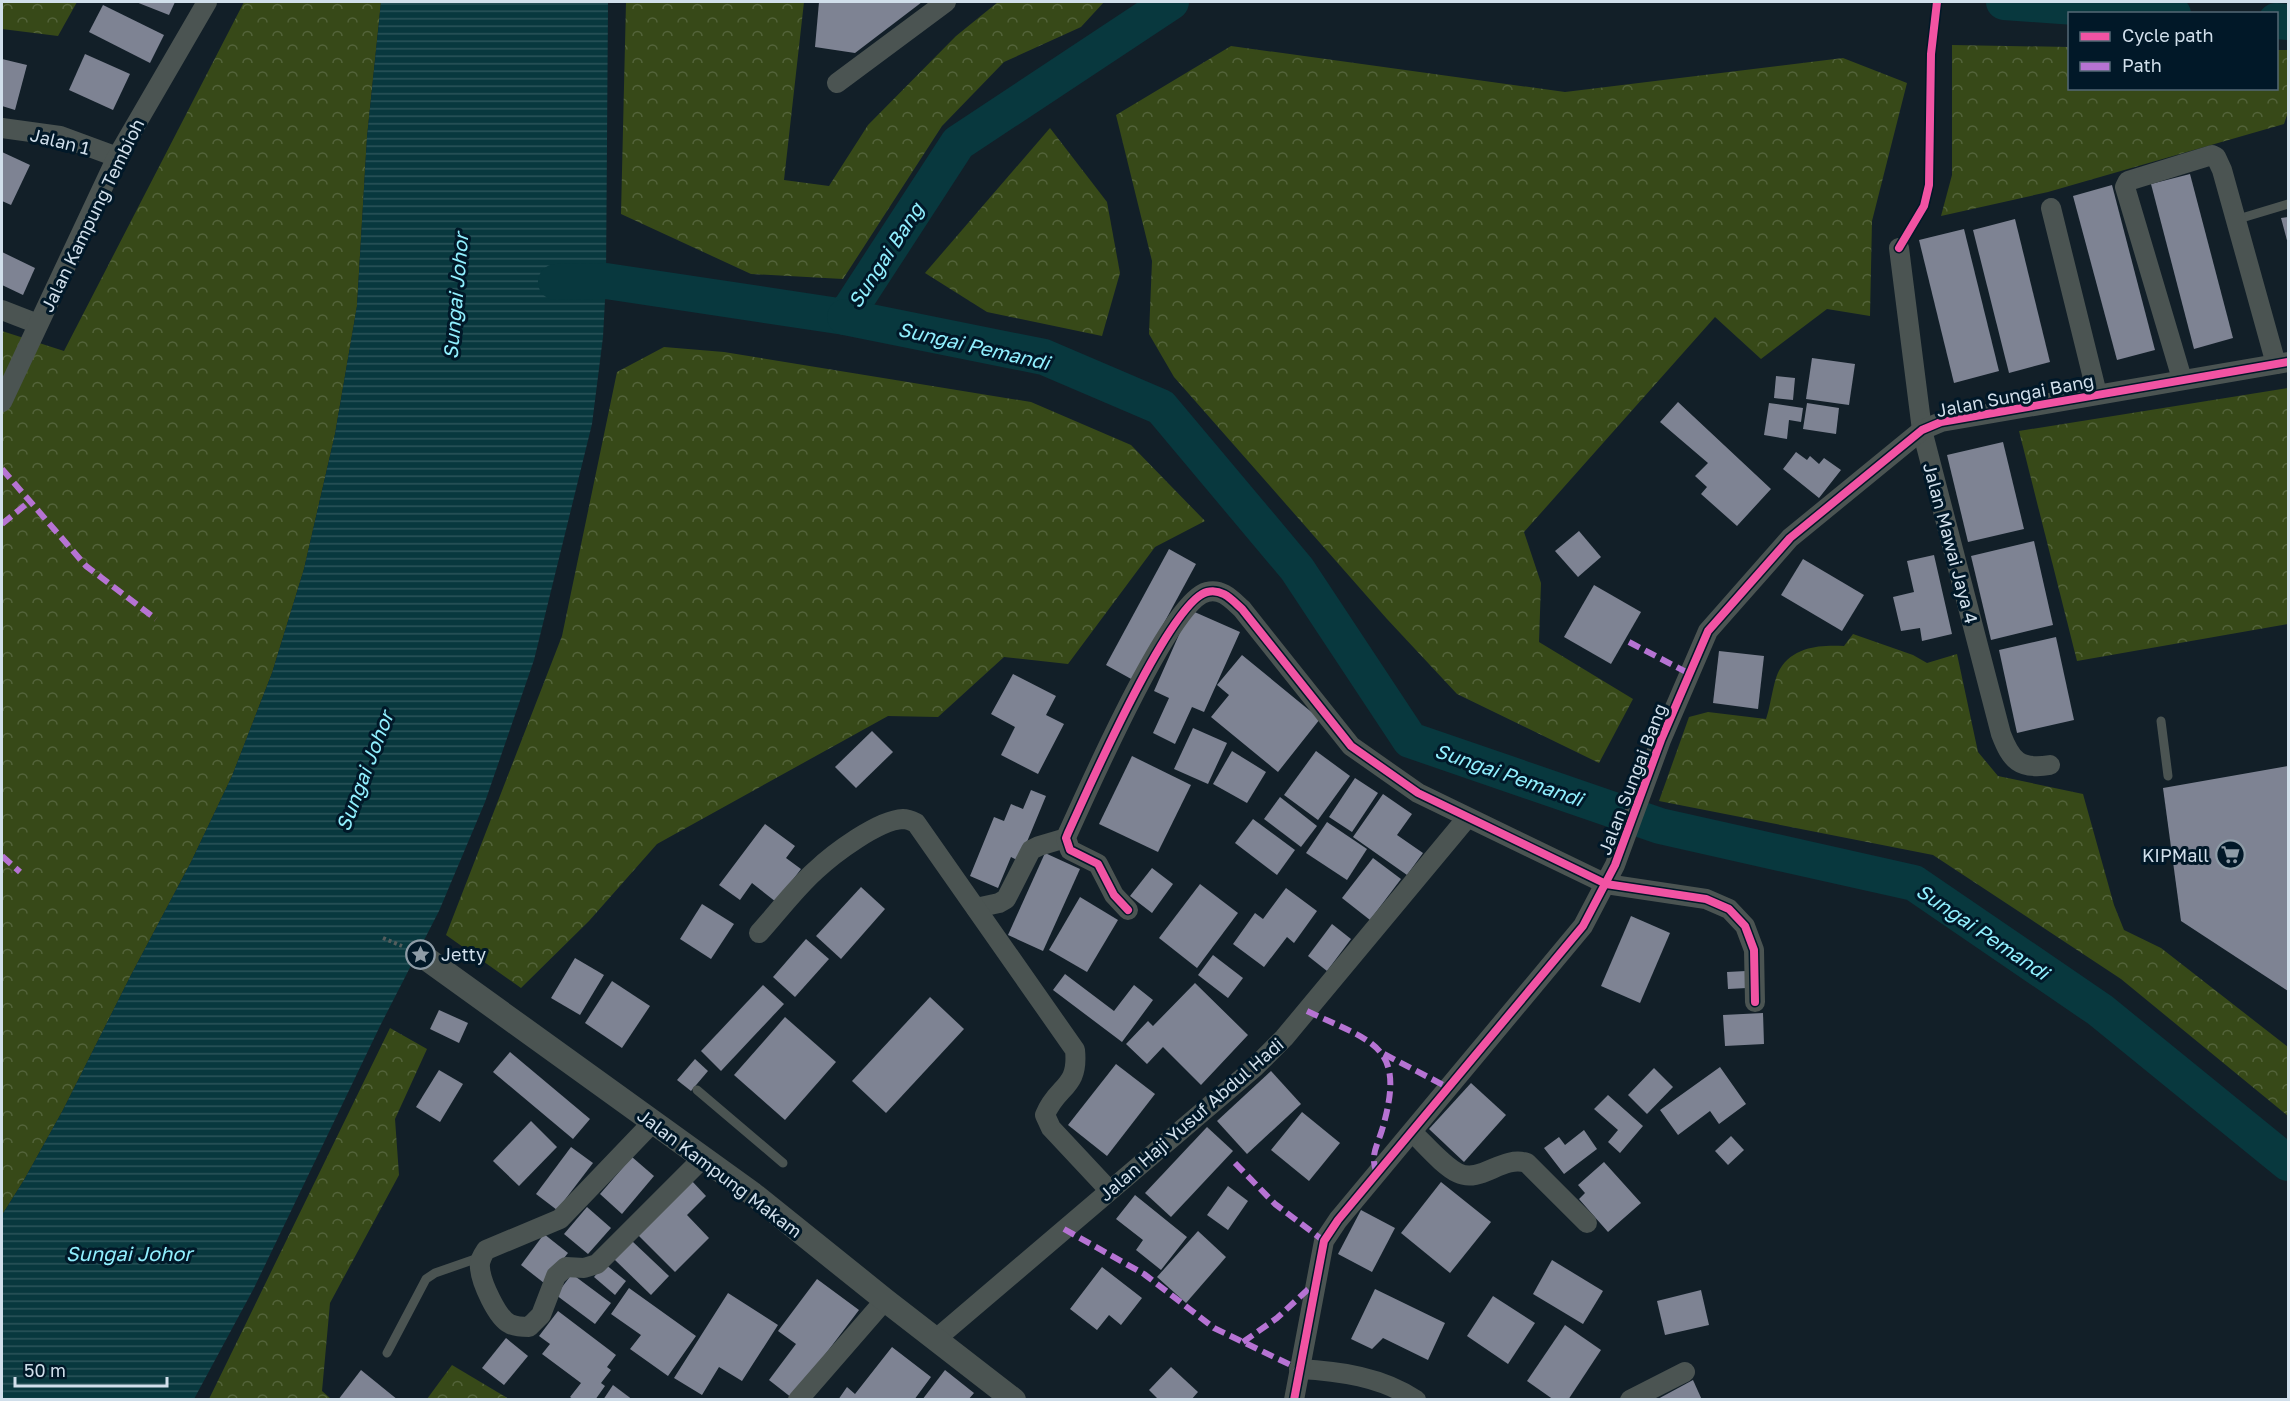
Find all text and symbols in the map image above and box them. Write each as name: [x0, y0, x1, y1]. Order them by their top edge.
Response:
legend: [2068, 12, 2278, 90]
text: Cycle path: [2122, 24, 2214, 46]
text: Path: [2122, 54, 2162, 76]
street label: Jalan Kampung Tembioh: [36, 115, 148, 315]
street label: Jalan 1: [28, 123, 92, 159]
water label: Sungai Bang: [842, 197, 930, 313]
water label: Sungai Johor: [438, 229, 474, 360]
water label: Sungai Pemandi: [896, 316, 1055, 376]
street label: Jalan Sungai Bang: [1934, 369, 2096, 421]
street label: Jalan Mawai Jaya 4: [1919, 460, 1983, 626]
street label: Jalan Sungai Bang: [1593, 700, 1671, 858]
water label: Sungai Johor: [330, 705, 400, 835]
water label: Sungai Pemandi: [1432, 737, 1588, 812]
supermarket icon: KIPMall: [2214, 839, 2246, 871]
place label: KIPMall: [2142, 844, 2209, 866]
water label: Sungai Pemandi: [1912, 878, 2056, 986]
place icon: Jetty: [404, 938, 436, 970]
place label: Jetty: [441, 943, 486, 965]
street label: Jalan Haji Yusuf Abdul Hadi: [1094, 1033, 1288, 1205]
street label: Jalan Kampung Makam: [633, 1104, 807, 1242]
water label: Sungai Johor: [66, 1241, 195, 1266]
scale bar: [15, 1350, 166, 1388]
text: 50 m: [24, 1359, 66, 1381]

